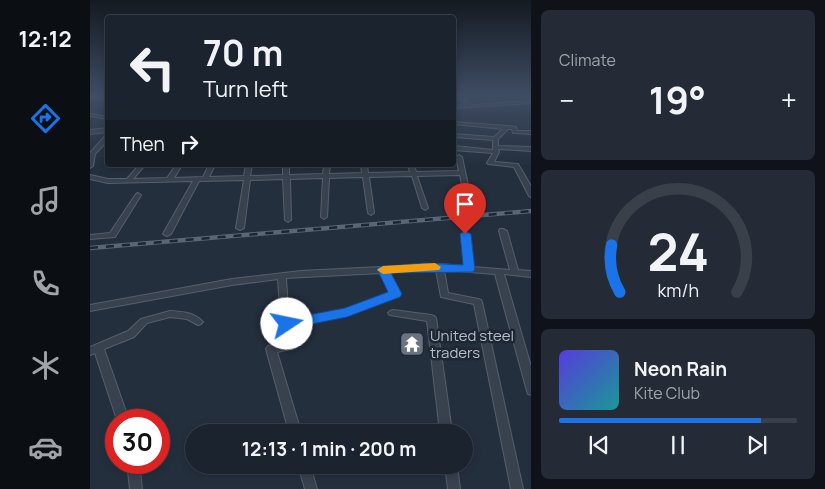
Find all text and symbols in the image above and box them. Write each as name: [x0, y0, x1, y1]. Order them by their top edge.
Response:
text: 12:12: [18, 24, 72, 54]
text: 70 m: [203, 29, 283, 77]
icon: left: [120, 35, 185, 100]
text: Climate: [559, 49, 616, 71]
text: 19°: [649, 73, 706, 125]
text: Turn left: [203, 74, 288, 104]
text: −: [559, 81, 574, 119]
text: +: [781, 81, 797, 119]
icon: directions: [28, 101, 63, 136]
icon: right: [175, 130, 203, 158]
text: Then: [120, 131, 165, 157]
icon: music: [28, 183, 63, 218]
pin: [444, 183, 486, 234]
icon: arrive: [451, 190, 479, 218]
text: 24: [647, 216, 709, 287]
icon: phone: [28, 266, 63, 301]
text: km/h: [657, 278, 699, 302]
position arrow: [260, 297, 312, 349]
place label: United steel traders: [430, 325, 514, 363]
temple icon: United steel traders: [399, 331, 425, 357]
icon: climate: [28, 348, 63, 383]
text: Neon Rain: [634, 356, 727, 382]
text: Kite Club: [634, 382, 700, 404]
speed limit sign: 30: [105, 409, 170, 474]
icon: car: [28, 430, 63, 465]
icon: previous: [585, 431, 613, 459]
icon: pause: [664, 431, 692, 459]
icon: next: [743, 431, 771, 459]
text: 12:13 · 1 min · 200 m: [242, 436, 416, 462]

